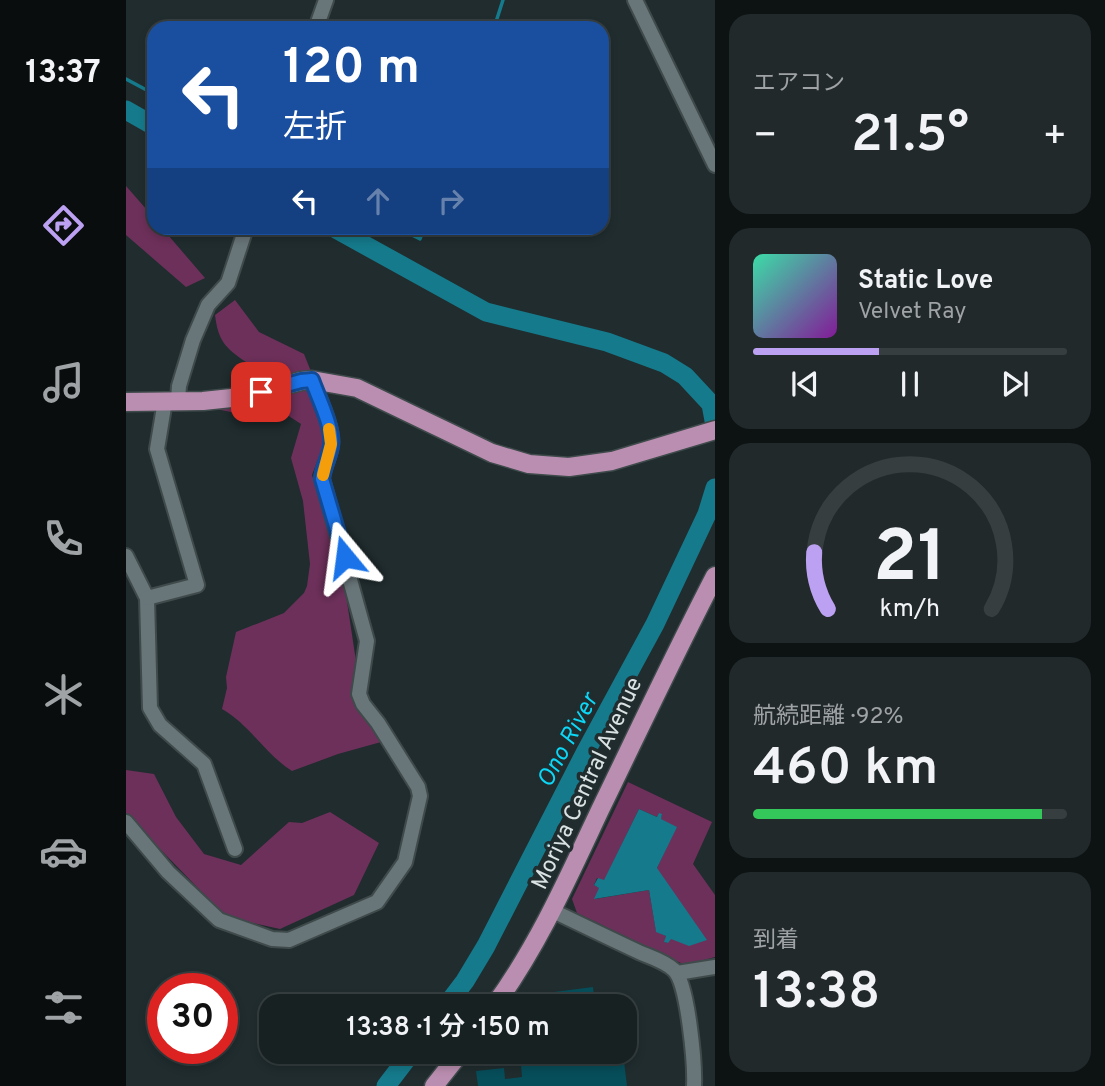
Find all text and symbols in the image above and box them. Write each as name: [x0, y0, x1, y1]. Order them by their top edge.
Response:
text: 120 m: [283, 39, 420, 101]
icon: left: [168, 49, 259, 140]
text: 13:37: [25, 54, 101, 94]
text: エアコン: [753, 70, 845, 99]
text: 21.5°: [851, 104, 969, 170]
text: 左折: [283, 109, 347, 149]
text: −: [753, 113, 778, 162]
text: +: [1042, 113, 1067, 162]
icon: left: [286, 182, 324, 220]
icon: ahead: [359, 182, 397, 220]
icon: right: [432, 182, 470, 220]
icon: directions: [39, 201, 88, 250]
text: Static Love: [858, 265, 993, 298]
text: Velvet Ray: [858, 298, 966, 327]
icon: music: [39, 358, 88, 407]
pin: [231, 362, 291, 422]
icon: previous: [786, 365, 824, 403]
icon: pause: [891, 365, 929, 403]
icon: next: [996, 365, 1034, 403]
icon: arrive: [242, 373, 280, 411]
icon: phone: [39, 514, 88, 563]
text: 21: [873, 515, 947, 607]
position arrow: [308, 520, 382, 594]
text: km/h: [880, 594, 940, 626]
icon: climate: [39, 670, 88, 719]
street label: Moriya Central Avenue: [526, 673, 650, 895]
water label: Ono River: [531, 687, 607, 793]
text: 航続距離 · 92%: [753, 703, 904, 732]
text: 460 km: [753, 737, 938, 803]
icon: car: [39, 827, 88, 876]
text: 到着: [753, 927, 799, 956]
text: 13:38: [753, 961, 881, 1027]
speed limit sign: 30: [147, 973, 238, 1064]
icon: filters: [39, 983, 88, 1032]
text: 13:38 · 1 分 · 150 m: [346, 1012, 550, 1045]

